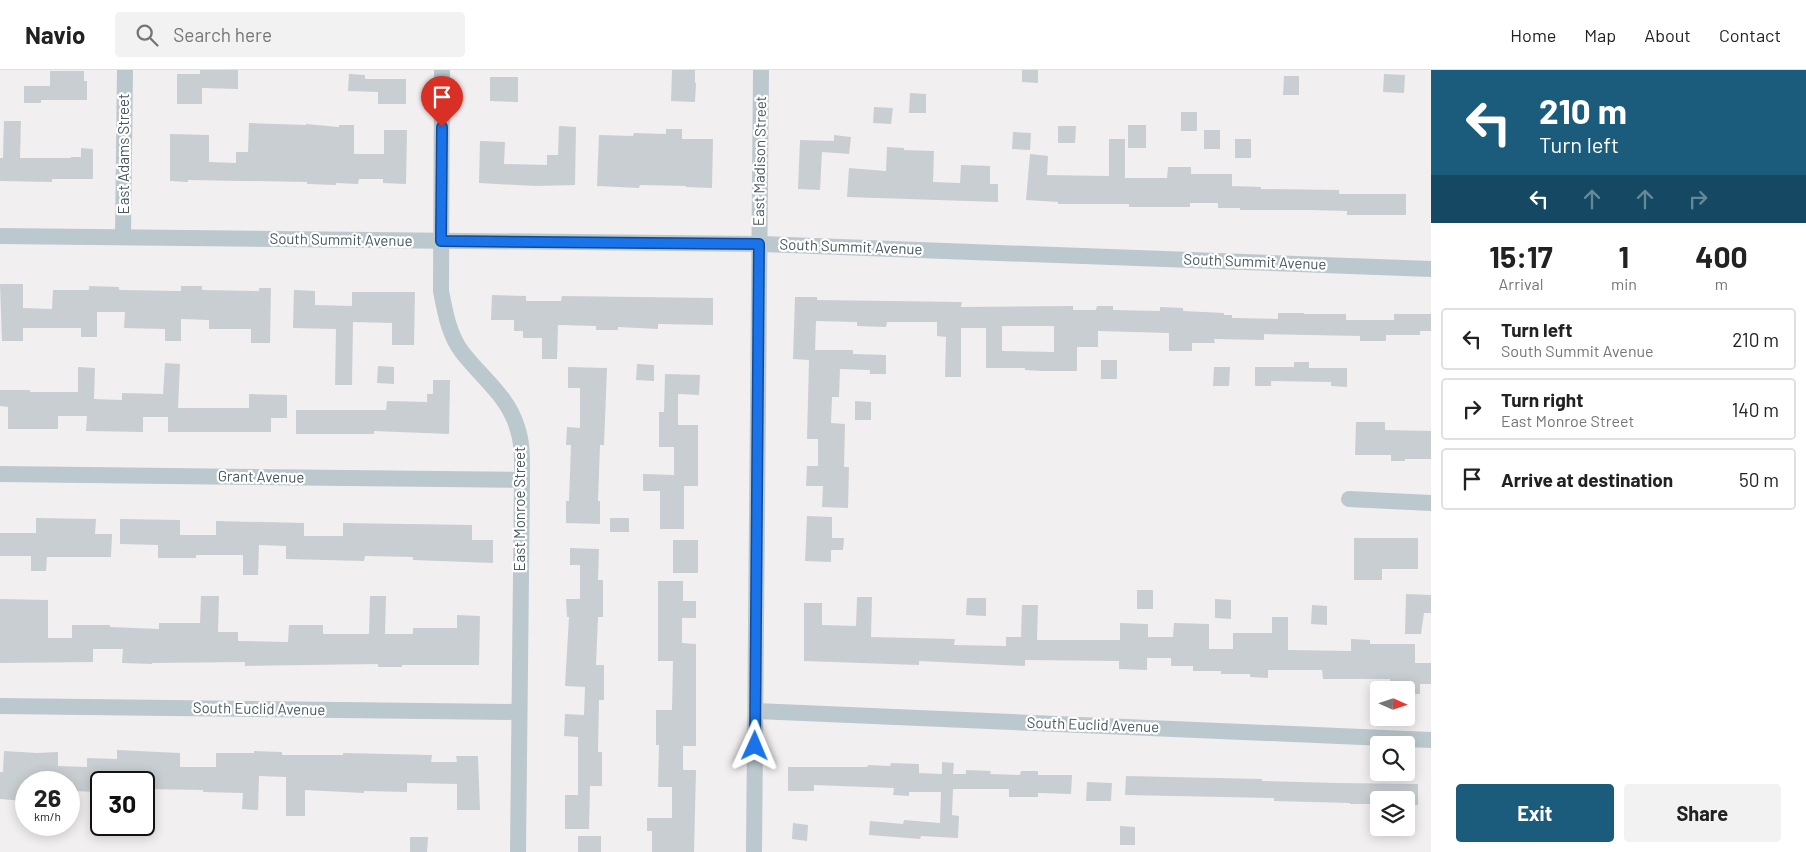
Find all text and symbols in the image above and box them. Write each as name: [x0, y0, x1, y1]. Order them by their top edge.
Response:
search box: [115, 12, 465, 57]
text: Navio: [25, 20, 85, 49]
icon: search: [133, 21, 161, 49]
text: Search here: [173, 23, 272, 46]
text: Home: [1510, 24, 1556, 46]
text: Map: [1584, 24, 1616, 46]
text: About: [1644, 24, 1691, 46]
text: Contact: [1719, 24, 1781, 46]
pin: [421, 76, 463, 127]
icon: arrive: [428, 83, 456, 111]
text: 210 m: [1539, 89, 1627, 131]
icon: left: [1456, 90, 1521, 155]
street label: East Adams Street: [114, 94, 132, 214]
street label: East Madison Street: [749, 96, 769, 226]
text: Turn left: [1539, 131, 1619, 157]
icon: left: [1525, 185, 1553, 213]
icon: ahead: [1578, 185, 1606, 213]
icon: ahead: [1631, 185, 1659, 213]
icon: right: [1684, 185, 1712, 213]
street label: South Summit Avenue: [269, 229, 413, 249]
street label: South Summit Avenue: [779, 235, 923, 257]
text: 15:17: [1489, 238, 1553, 274]
text: 1: [1619, 238, 1629, 274]
text: 400: [1695, 238, 1748, 274]
street label: South Summit Avenue: [1183, 250, 1327, 272]
text: Arrival: [1499, 274, 1543, 293]
text: min: [1611, 274, 1637, 293]
text: m: [1715, 274, 1728, 293]
text: Turn left: [1501, 318, 1572, 341]
icon: left: [1458, 325, 1486, 353]
text: 210 m: [1732, 328, 1779, 351]
text: South Summit Avenue: [1501, 341, 1654, 360]
text: Turn right: [1501, 388, 1583, 411]
icon: right: [1458, 395, 1486, 423]
text: 140 m: [1732, 398, 1779, 421]
text: East Monroe Street: [1501, 411, 1634, 430]
street label: East Monroe Street: [510, 447, 528, 571]
icon: arrive: [1458, 465, 1486, 493]
street label: Grant Avenue: [218, 466, 304, 486]
text: Arrive at destination: [1501, 468, 1673, 491]
text: 50 m: [1739, 468, 1779, 491]
north arrow: [1370, 681, 1415, 726]
map controls: [1370, 681, 1415, 836]
street label: South Euclid Avenue: [193, 698, 325, 718]
street label: South Euclid Avenue: [1026, 713, 1160, 735]
position arrow: [728, 719, 780, 771]
button: search: [1370, 736, 1415, 781]
speed limit sign: 30: [90, 771, 155, 836]
text: 26: [34, 782, 61, 812]
button: Exit: [1456, 784, 1614, 842]
button: Share: [1624, 784, 1781, 842]
button: layers: [1370, 791, 1415, 836]
text: km/h: [34, 809, 61, 823]

